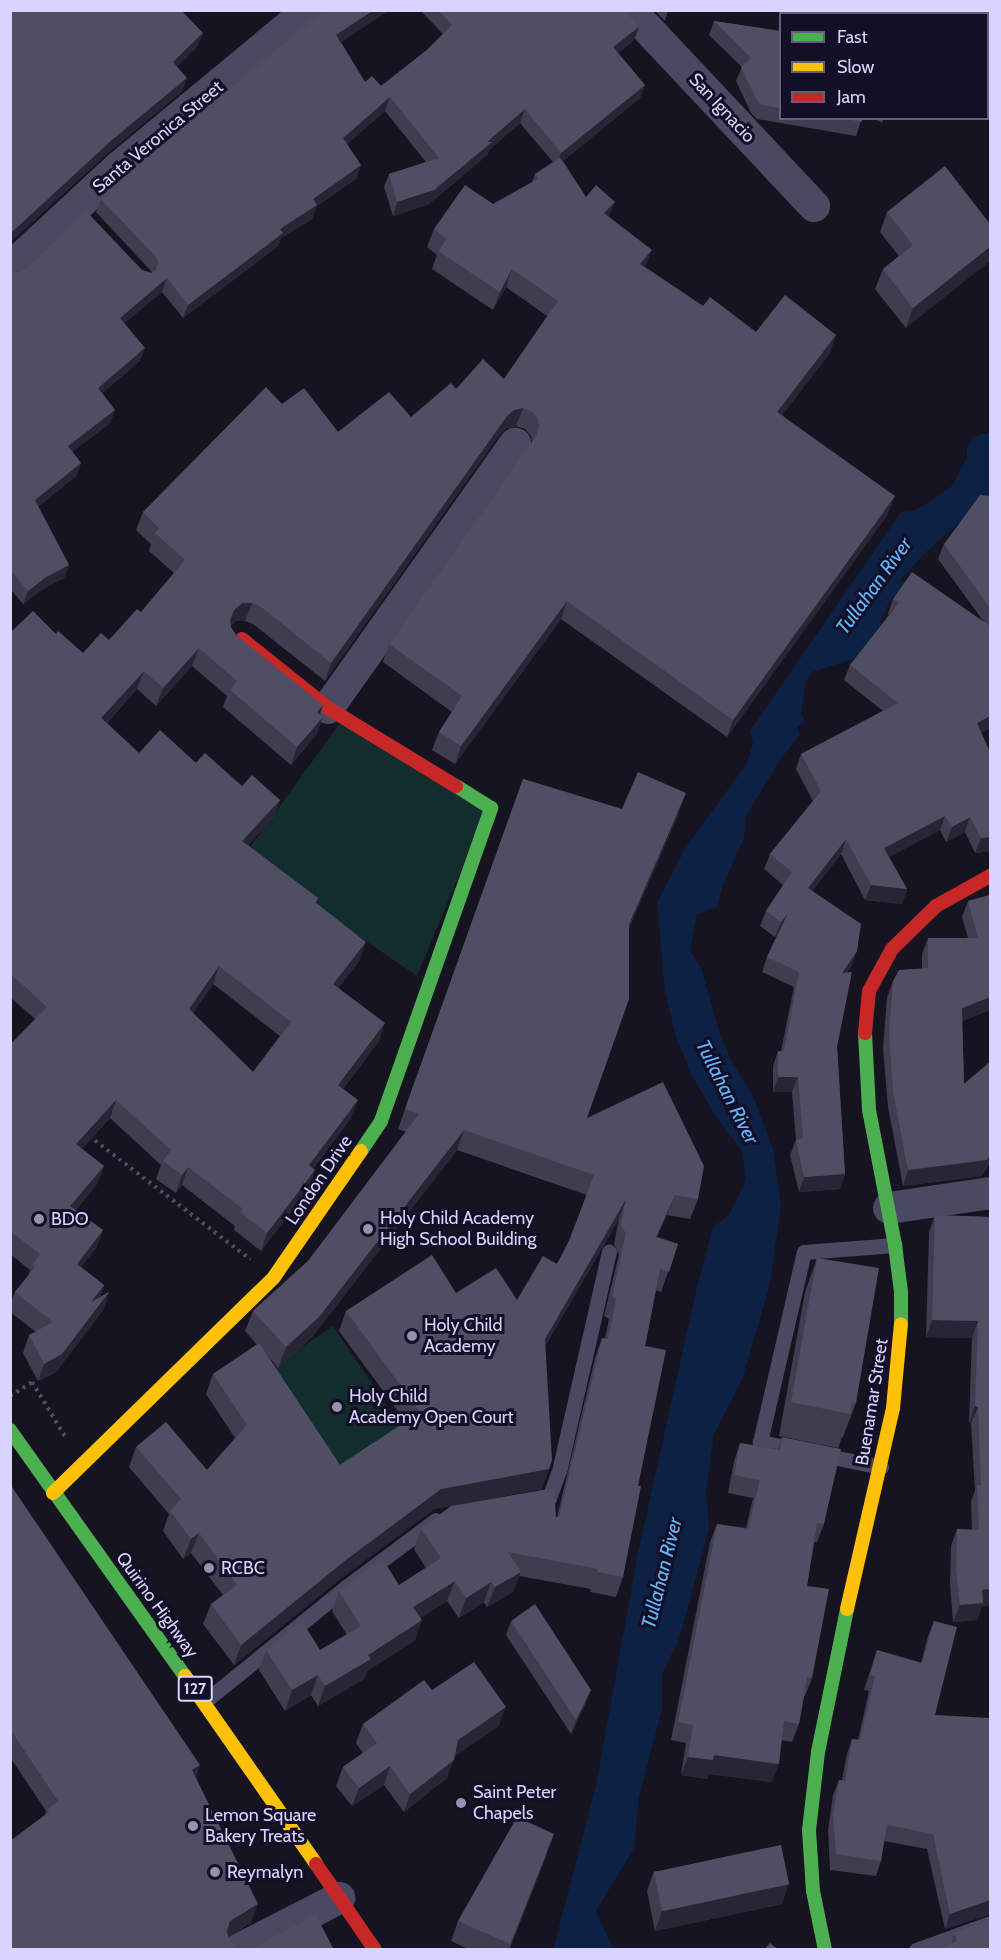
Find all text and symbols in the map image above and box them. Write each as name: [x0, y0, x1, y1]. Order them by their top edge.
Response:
legend: [779, 12, 989, 120]
text: Fast: [837, 26, 868, 48]
text: Slow: [837, 56, 874, 78]
street label: San Ignacio: [684, 69, 760, 147]
street label: Santa Veronica Street: [89, 76, 227, 198]
text: Jam: [837, 86, 866, 108]
water label: Tullahan River: [831, 533, 917, 639]
water label: Tullahan River: [691, 1036, 763, 1148]
street label: London Drive: [281, 1131, 357, 1229]
place label: BDO: [51, 1208, 89, 1230]
place label: Holy Child Academy High School Building: [380, 1208, 537, 1250]
marker: BDO: [32, 1212, 46, 1226]
marker: Holy Child Academy High School Building: [361, 1222, 375, 1236]
place label: Holy Child Academy: [424, 1315, 502, 1358]
marker: Holy Child Academy: [405, 1329, 419, 1343]
street label: Buenamar Street: [851, 1337, 893, 1467]
place label: Holy Child Academy Open Court: [349, 1386, 514, 1428]
marker: Holy Child Academy Open Court: [330, 1400, 344, 1414]
water label: Tullahan River: [637, 1515, 687, 1631]
street label: Quirino Highway: [111, 1548, 203, 1662]
place label: RCBC: [221, 1557, 265, 1579]
marker: RCBC: [202, 1561, 216, 1575]
road number: 127: [177, 1676, 213, 1702]
place label: Saint Peter Chapels: [473, 1782, 556, 1824]
marker: Saint Peter Chapels: [454, 1796, 468, 1810]
place label: Lemon Square Bakery Treats: [205, 1805, 316, 1848]
marker: Lemon Square Bakery Treats: [186, 1819, 200, 1833]
place label: Reymalyn: [227, 1861, 303, 1883]
marker: Reymalyn: [208, 1865, 222, 1879]

